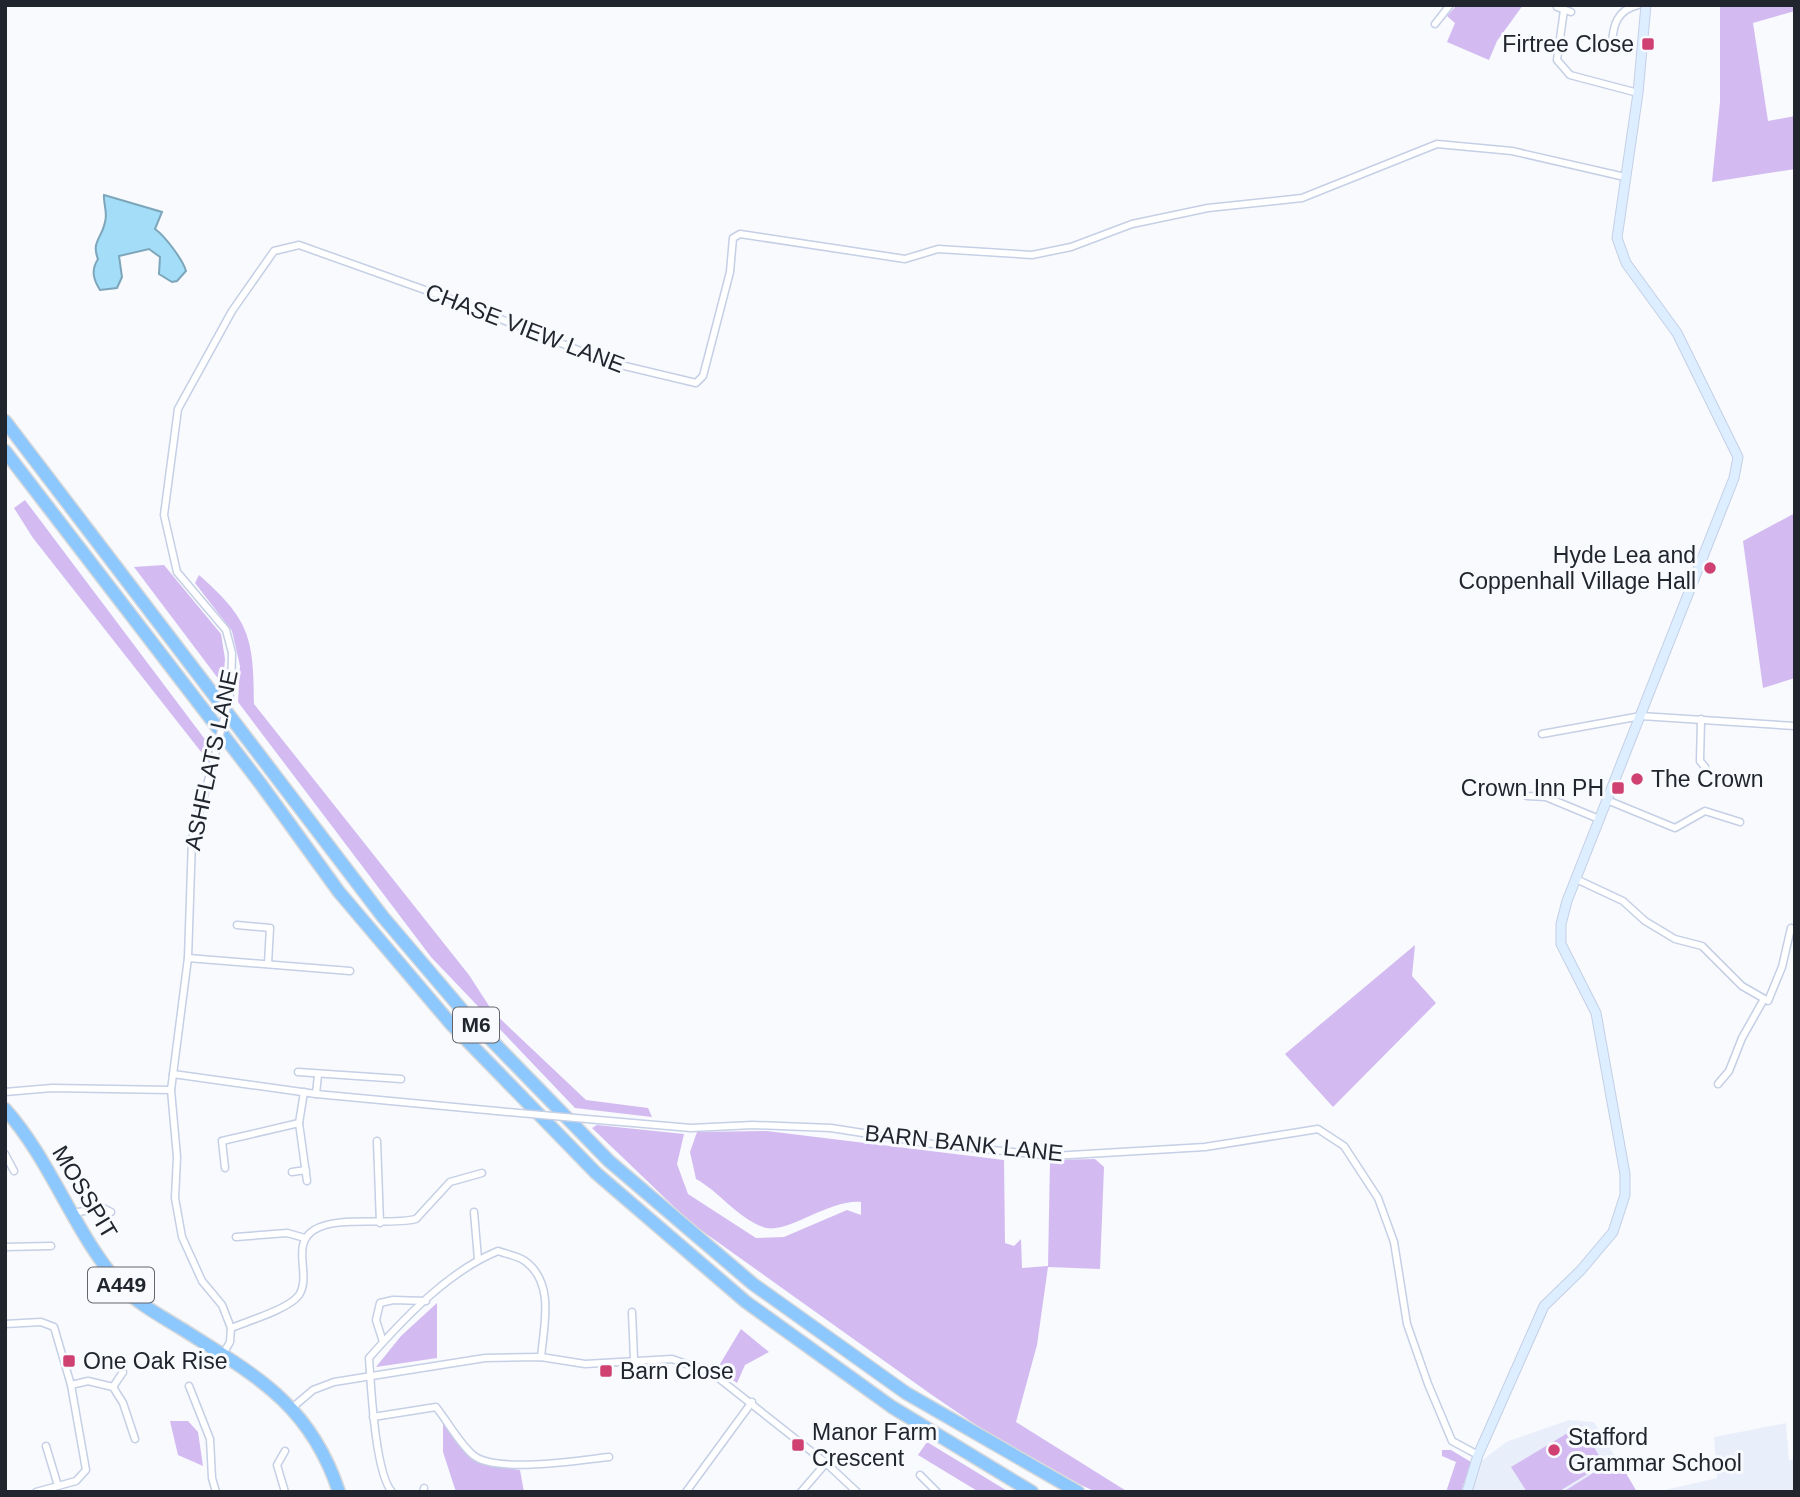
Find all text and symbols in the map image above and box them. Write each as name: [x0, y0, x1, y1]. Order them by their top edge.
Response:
place label: Firtree Close: [1502, 31, 1634, 57]
marker: Firtree Close: [1640, 36, 1656, 52]
street label: CHASE VIEW LANE: [422, 278, 628, 378]
place label: Hyde Lea and Coppenhall Village Hall: [1459, 542, 1696, 594]
marker: Hyde Lea and Coppenhall Village Hall: [1702, 560, 1718, 576]
street label: ASHFLATS LANE: [179, 667, 243, 853]
place label: The Crown: [1651, 766, 1763, 792]
marker: The Crown: [1629, 771, 1645, 787]
place label: Crown Inn PH: [1461, 775, 1604, 801]
marker: Crown Inn PH: [1610, 780, 1626, 796]
road number: M6: [453, 1007, 499, 1042]
street label: BARN BANK LANE: [863, 1120, 1065, 1166]
street label: MOSSPIT: [47, 1141, 123, 1243]
road number: A449: [88, 1268, 154, 1302]
place label: One Oak Rise: [83, 1348, 227, 1374]
marker: One Oak Rise: [61, 1353, 77, 1369]
place label: Barn Close: [620, 1358, 734, 1384]
marker: Barn Close: [598, 1363, 614, 1379]
place label: Manor Farm Crescent: [812, 1419, 937, 1471]
place label: Stafford Grammar School: [1568, 1424, 1742, 1476]
marker: Manor Farm Crescent: [790, 1437, 806, 1453]
marker: Stafford Grammar School: [1546, 1442, 1562, 1458]

